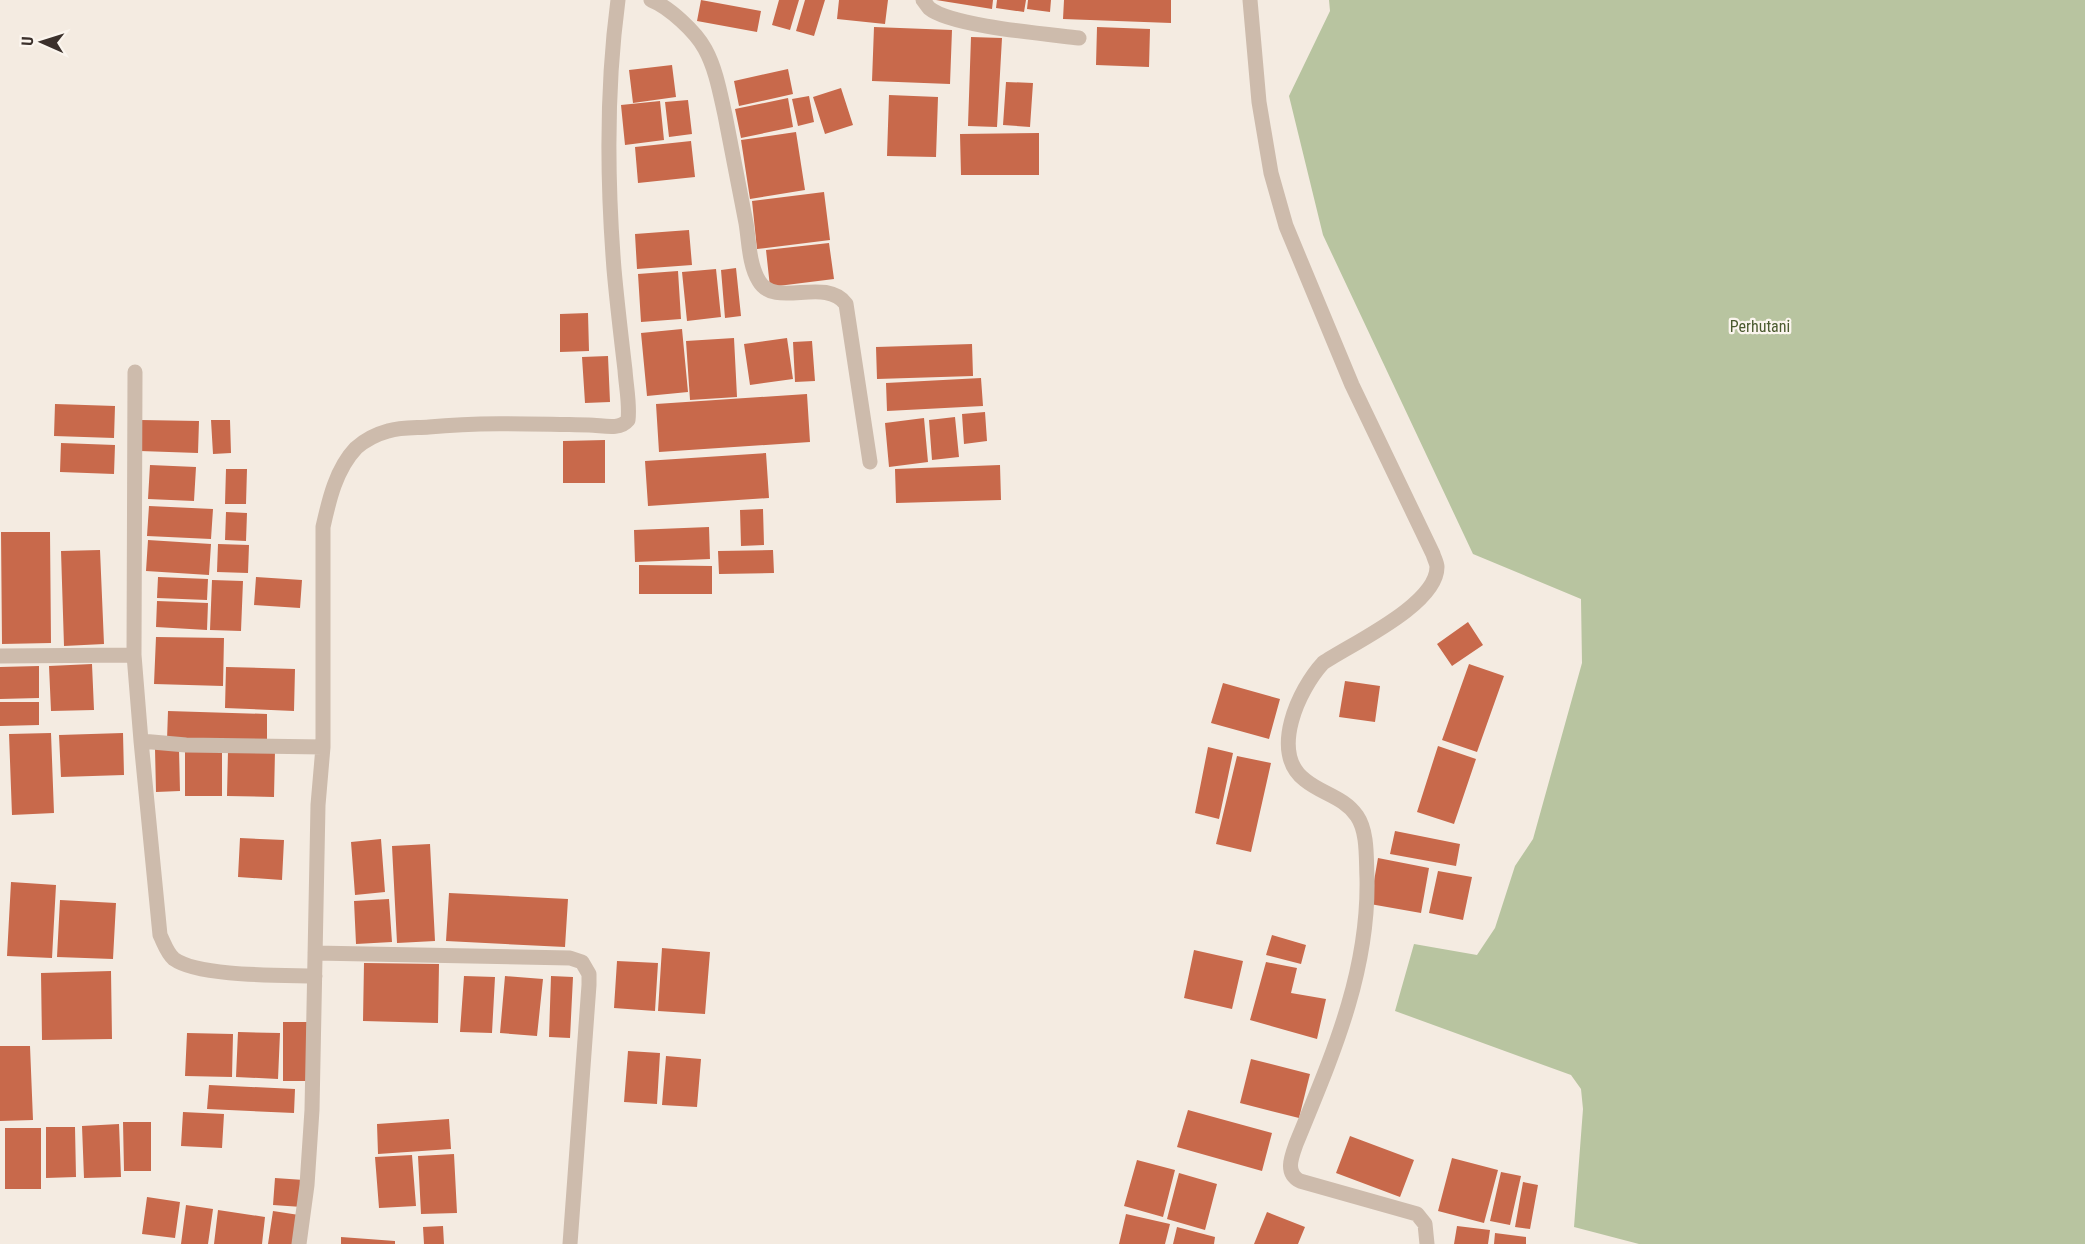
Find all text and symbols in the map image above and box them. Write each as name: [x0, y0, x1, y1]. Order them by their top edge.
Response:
north arrow: [12, 12, 72, 72]
text: U: [18, 36, 37, 46]
park label: Perhutani: [1730, 317, 1790, 336]

